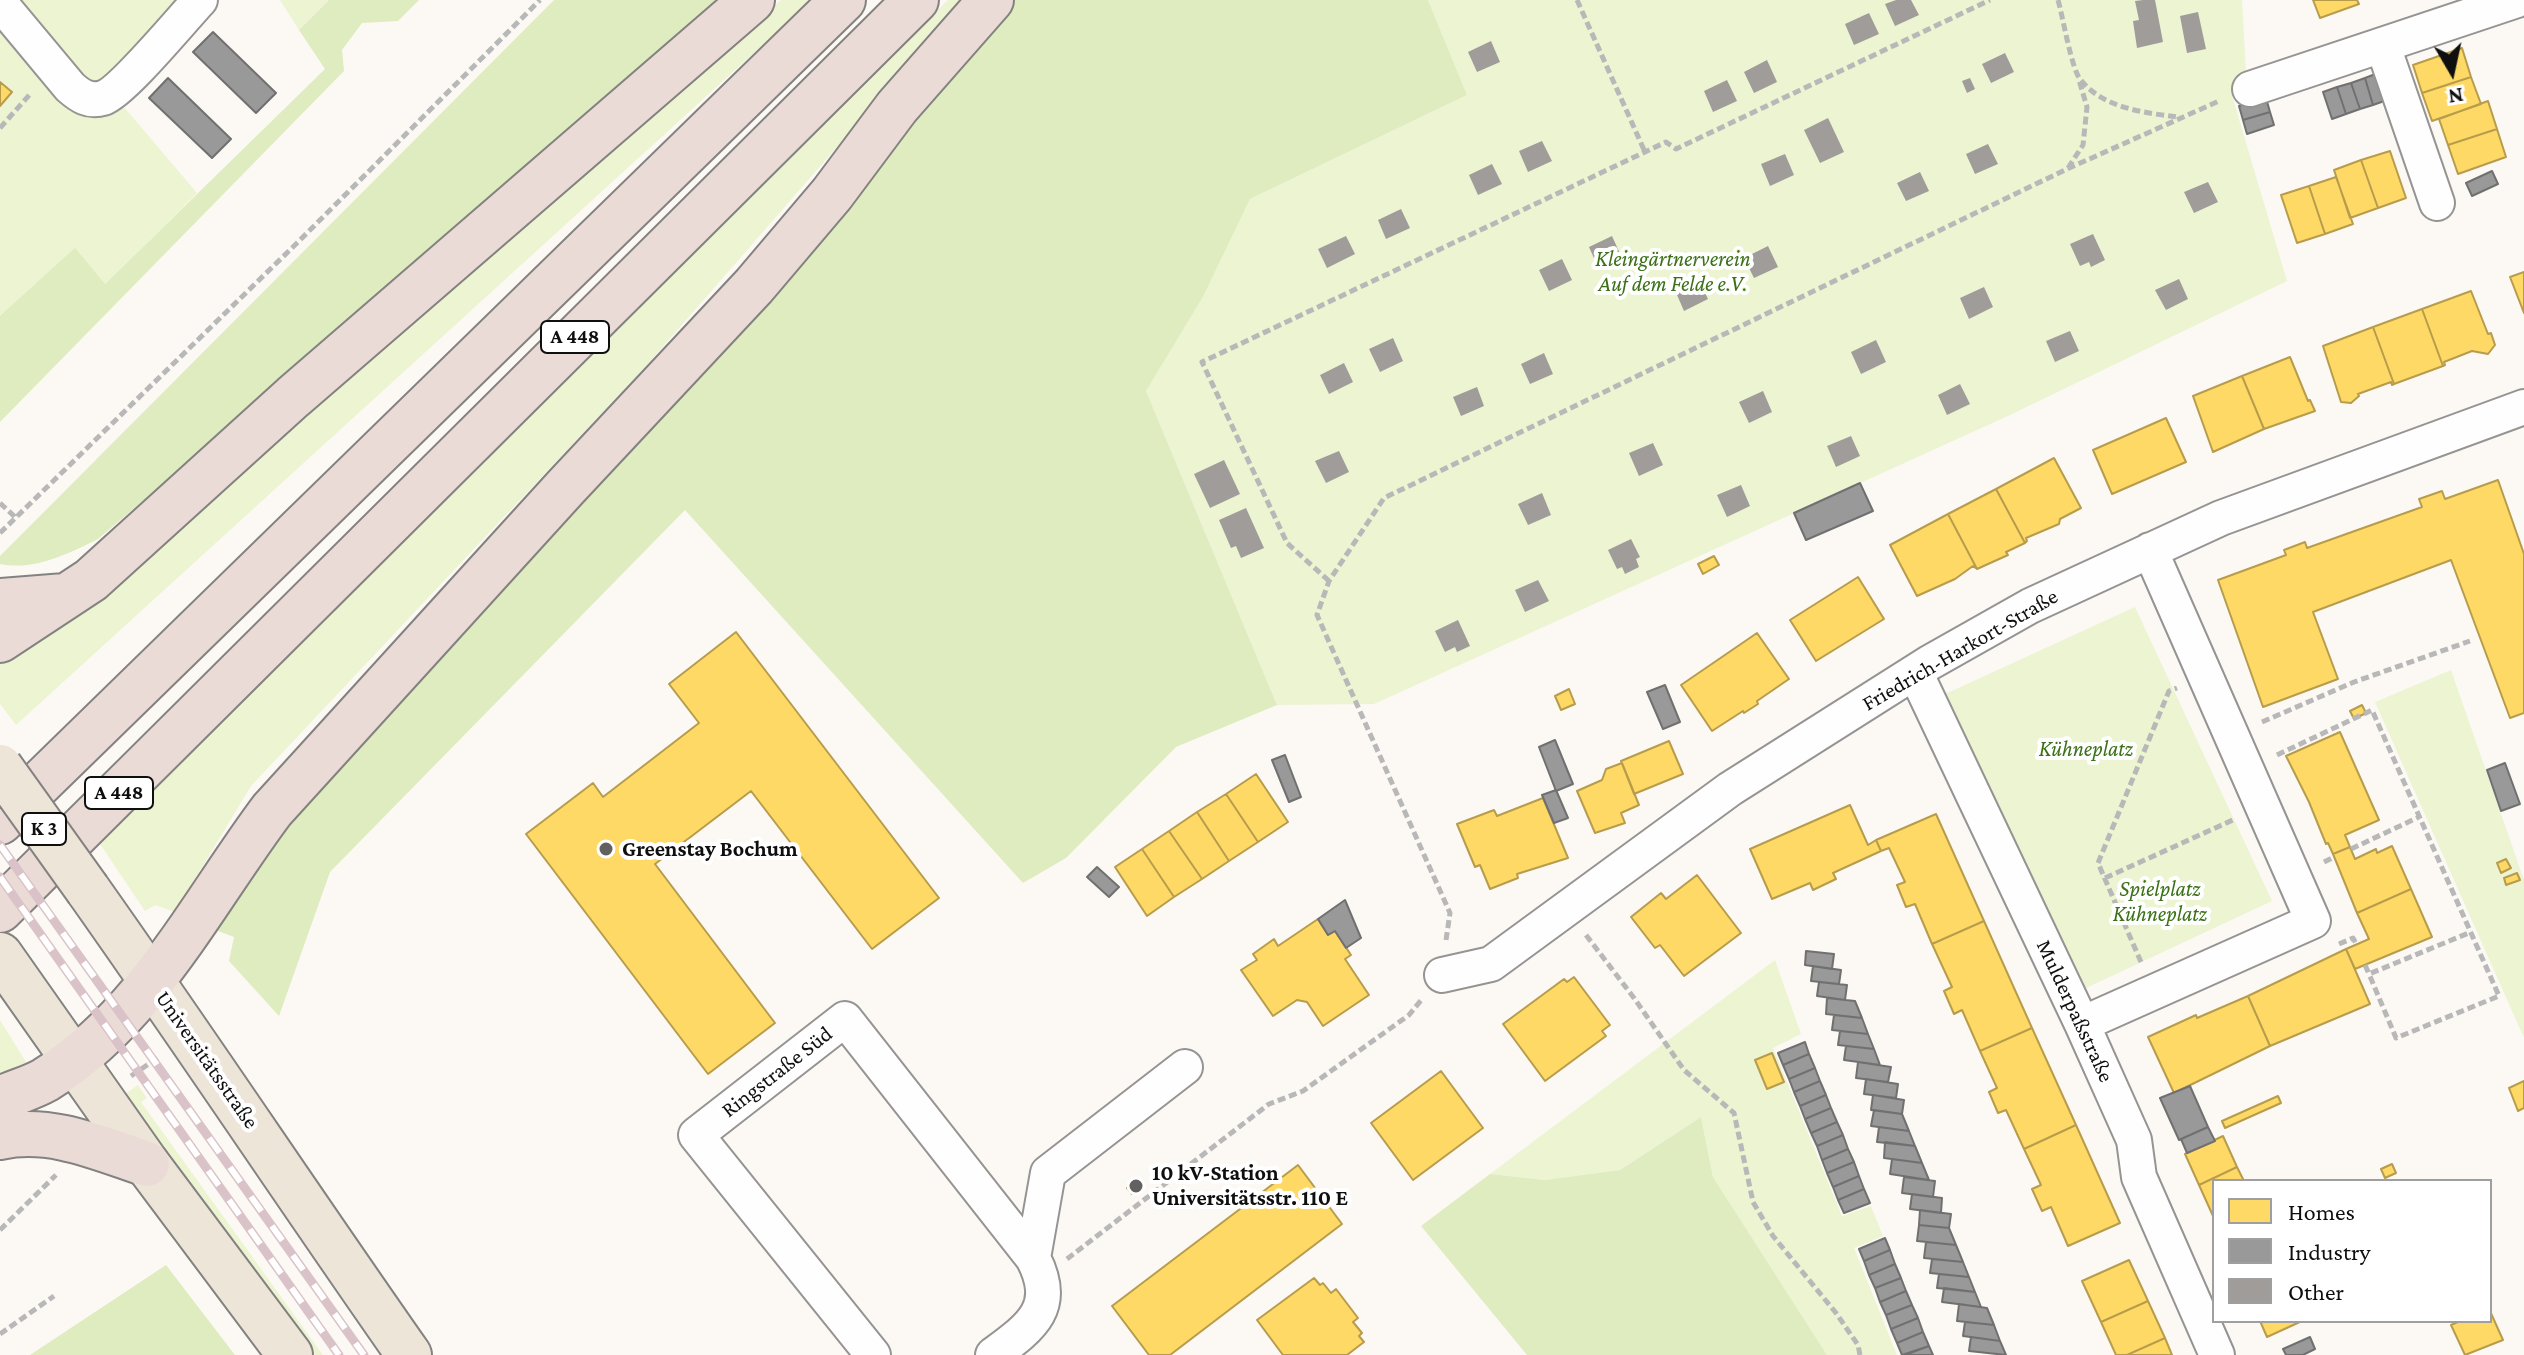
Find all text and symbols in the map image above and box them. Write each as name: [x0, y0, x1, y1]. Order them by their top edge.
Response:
north arrow: [2412, 32, 2492, 112]
text: N: [2446, 83, 2465, 110]
park label: Kleingärtnerverein Auf dem Felde e.V.: [1595, 246, 1751, 298]
road number: A 448: [541, 321, 609, 353]
street label: Friedrich-Harkort-Straße: [1857, 583, 2063, 717]
park label: Kühneplatz: [2039, 736, 2133, 762]
road number: A 448: [85, 777, 153, 809]
road number: K 3: [22, 813, 66, 845]
place label: Greenstay Bochum: [622, 836, 798, 862]
marker: Greenstay Bochum: [597, 840, 615, 858]
park label: Spielplatz Kühneplatz: [2113, 876, 2207, 928]
street label: Mulderpaßstraße: [2030, 936, 2120, 1086]
street label: Universitätsstraße: [150, 986, 264, 1134]
street label: Ringstraße Süd: [716, 1021, 838, 1123]
place label: 10 kV-Station Universitätsstr. 110 E: [1152, 1160, 1348, 1212]
marker: 10 kV-Station Universitätsstr. 110 E: [1127, 1177, 1145, 1195]
legend: [2212, 1179, 2492, 1323]
text: Homes: [2288, 1198, 2355, 1225]
text: Industry: [2288, 1238, 2371, 1265]
text: Other: [2288, 1278, 2344, 1305]

